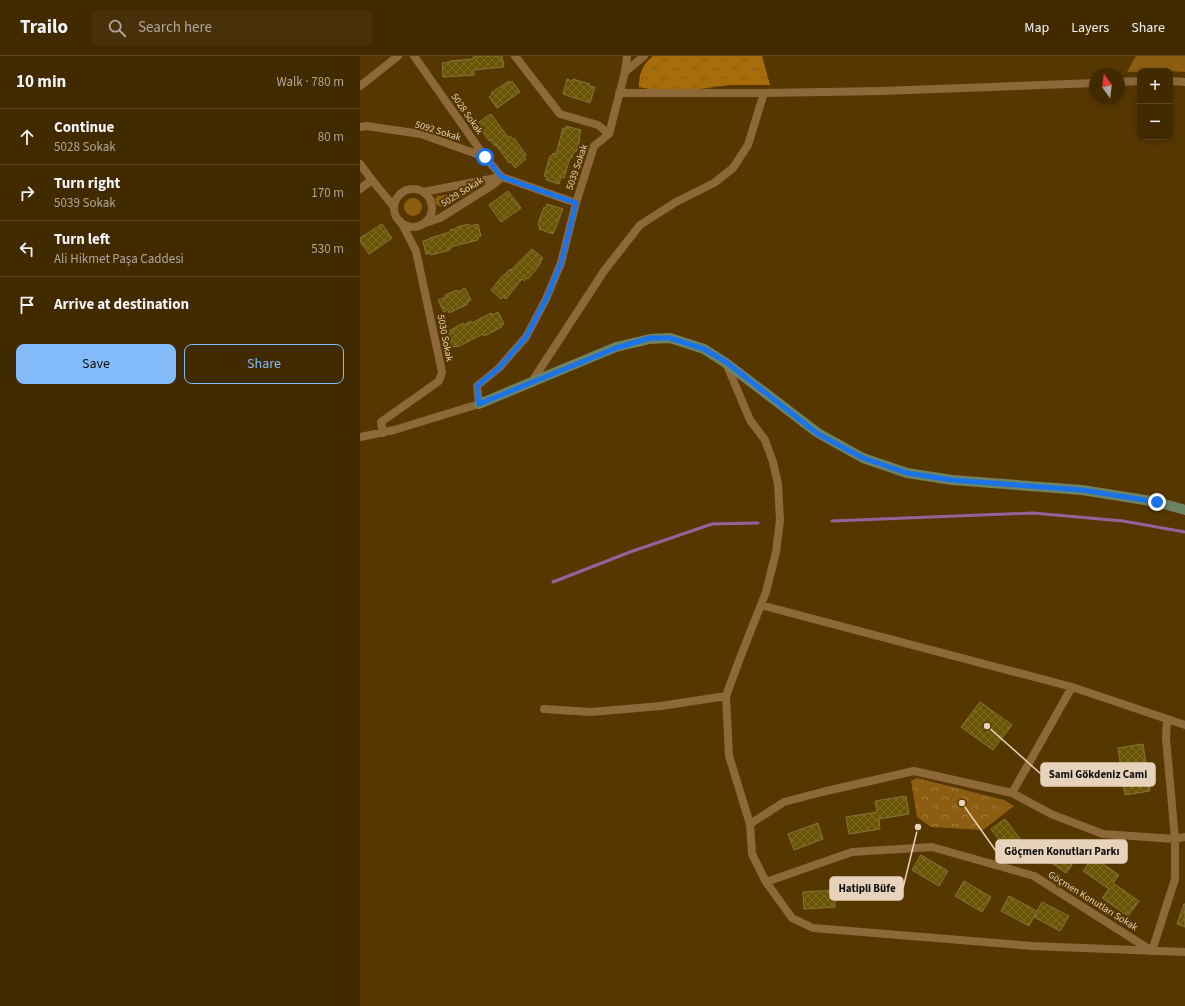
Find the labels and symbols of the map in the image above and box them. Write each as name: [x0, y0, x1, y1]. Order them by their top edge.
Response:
north arrow: [1089, 68, 1125, 104]
street label: 5028 Sokak: [448, 91, 486, 138]
street label: 5092 Sokak: [413, 117, 463, 145]
street label: 5039 Sokak: [563, 142, 591, 192]
route start: [476, 148, 494, 166]
street label: 5029 Sokak: [438, 173, 486, 211]
street label: 5030 Sokak: [434, 313, 456, 363]
route end: [1148, 493, 1166, 511]
callout: Sami Gökdeniz Cami: [1041, 763, 1155, 786]
text: Sami Gökdeniz Cami: [1049, 767, 1147, 782]
callout: Göçmen Konutları Parkı: [996, 840, 1127, 863]
text: Göçmen Konutları Parkı: [1004, 844, 1120, 859]
street label: Göçmen Konutları Sokak: [1045, 868, 1141, 934]
callout: Hatipli Büfe: [830, 877, 903, 900]
text: Hatipli Büfe: [838, 881, 896, 896]

